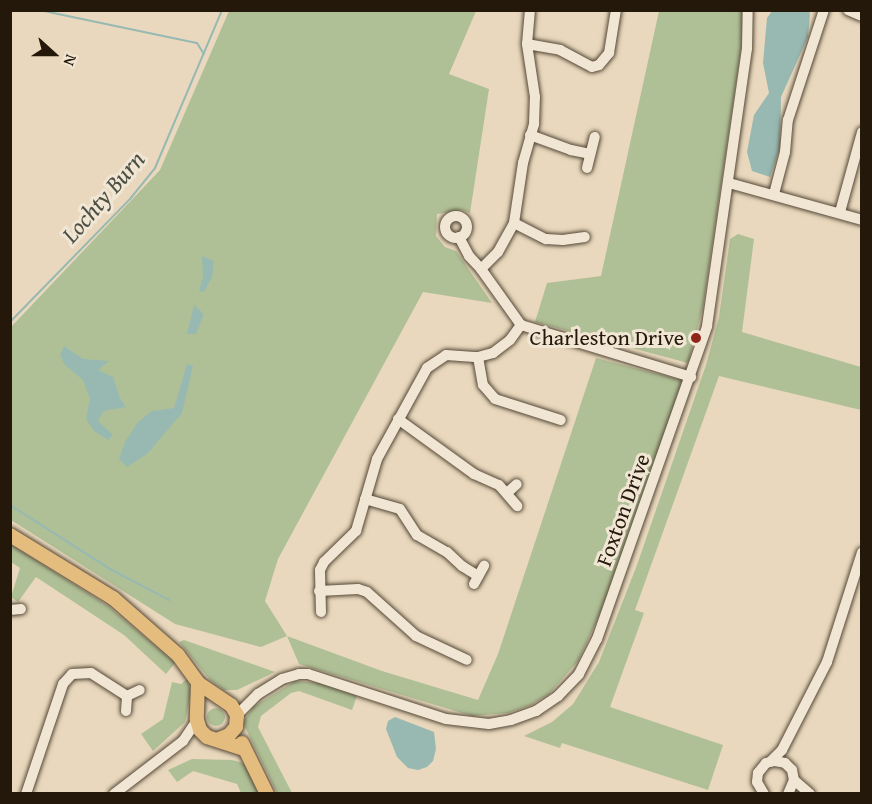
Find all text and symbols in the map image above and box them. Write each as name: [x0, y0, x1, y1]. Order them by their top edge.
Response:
north arrow: [24, 24, 84, 84]
text: N: [58, 51, 84, 70]
water label: Lochty Burn: [55, 145, 151, 249]
place label: Charleston Drive: [529, 325, 684, 351]
marker: Charleston Drive: [689, 331, 703, 345]
street label: Foxton Drive: [591, 450, 655, 570]

